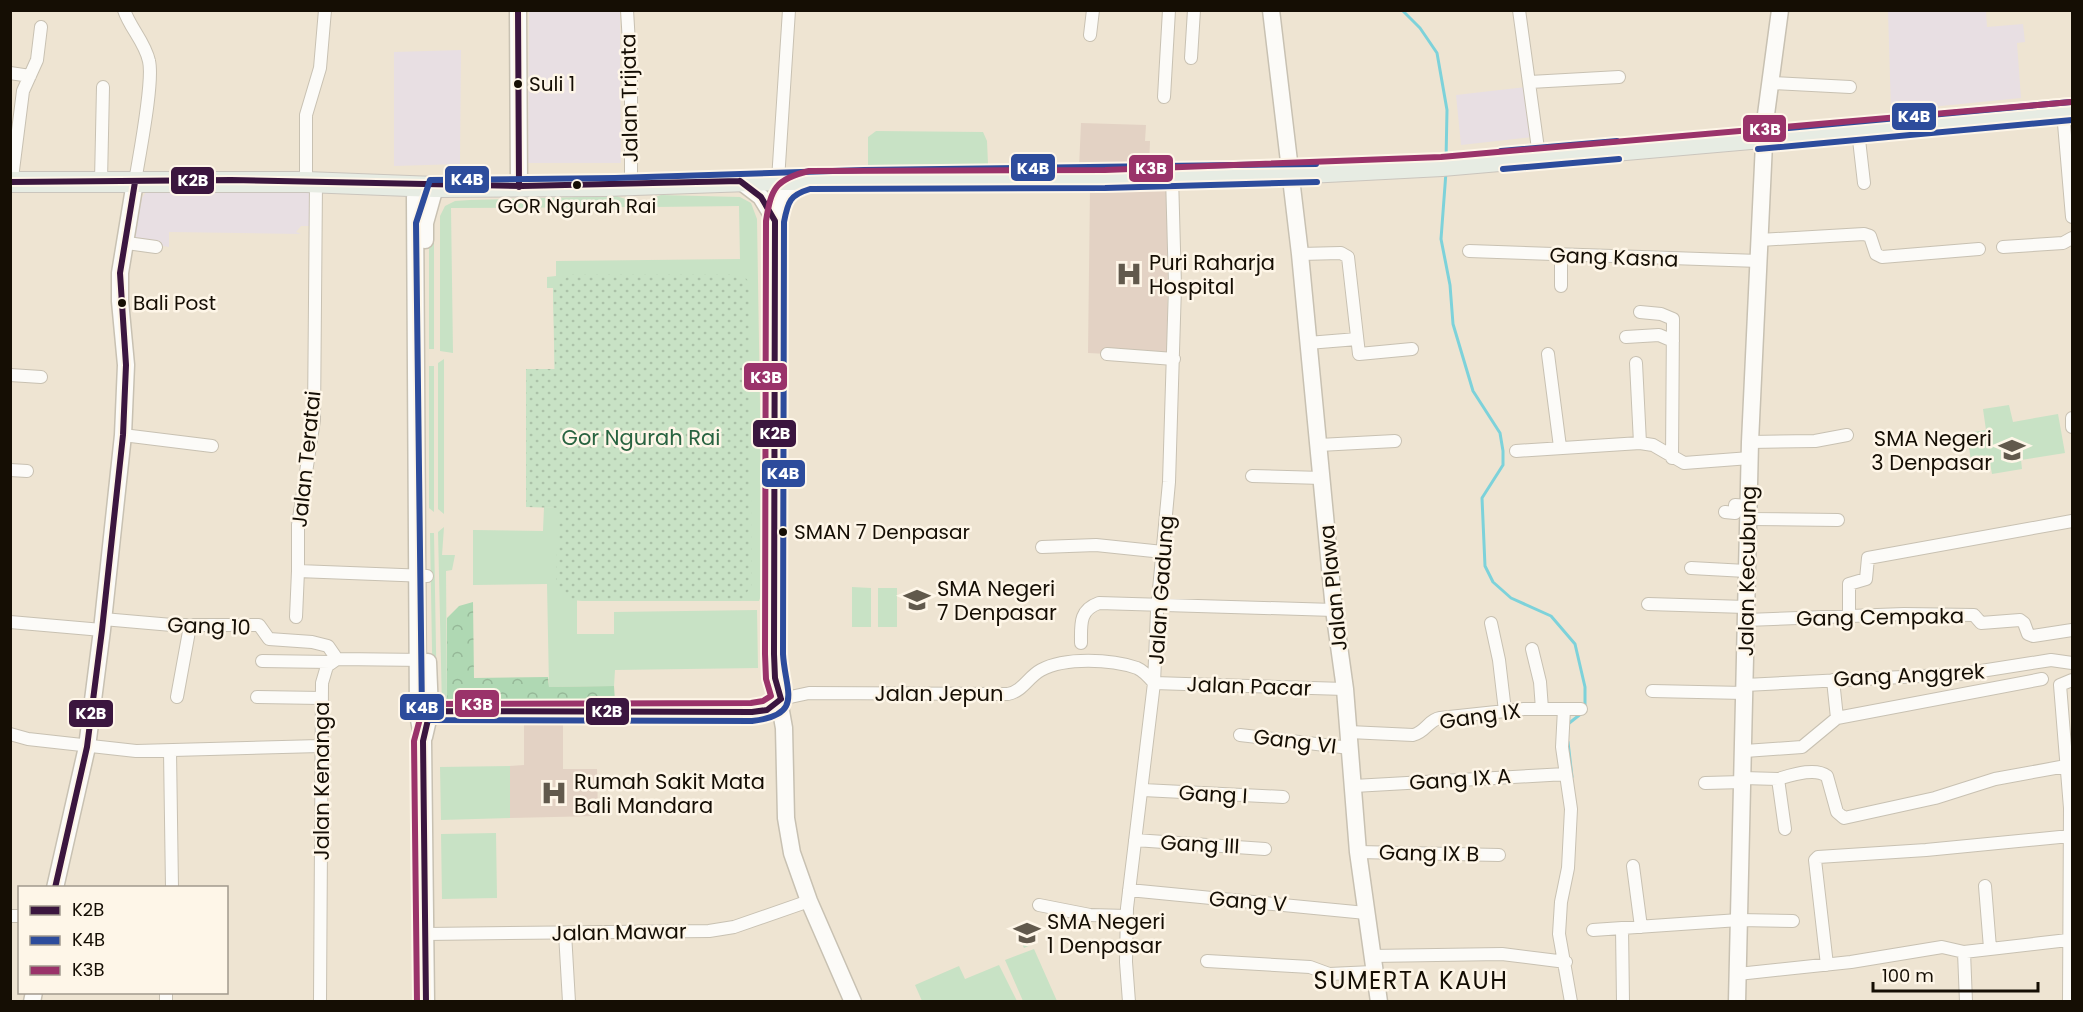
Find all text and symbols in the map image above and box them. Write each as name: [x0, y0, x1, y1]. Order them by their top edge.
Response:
street label: Jalan Trijata: [613, 33, 645, 163]
place label: Suli 1: [529, 70, 575, 98]
marker: Suli 1: [512, 78, 524, 90]
line badge: K4B: [1891, 102, 1937, 131]
text: K4B: [1898, 105, 1930, 128]
line badge: K3B: [1742, 114, 1787, 143]
text: K3B: [1749, 118, 1781, 141]
line badge: K4B: [1010, 153, 1056, 182]
line badge: K3B: [1128, 154, 1174, 183]
text: K4B: [1017, 157, 1049, 180]
text: K3B: [1135, 157, 1167, 180]
line badge: K4B: [444, 165, 490, 194]
line badge: K2B: [170, 166, 215, 195]
text: K4B: [451, 168, 483, 191]
text: K2B: [178, 169, 208, 192]
marker: GOR Ngurah Rai: [571, 179, 583, 191]
place label: GOR Ngurah Rai: [498, 192, 656, 220]
street label: Gang Kasna: [1549, 240, 1679, 274]
place label: Puri Raharja Hospital: [1149, 248, 1275, 301]
hospital icon: Puri Raharja Hospital: [1114, 259, 1144, 289]
place label: Bali Post: [133, 289, 216, 317]
marker: Bali Post: [116, 297, 128, 309]
line badge: K3B: [743, 362, 788, 391]
text: K3B: [750, 366, 782, 389]
street label: Jalan Teratai: [284, 389, 328, 529]
line badge: K2B: [752, 419, 797, 448]
text: K2B: [760, 422, 790, 445]
park label: Gor Ngurah Rai: [562, 423, 720, 452]
place label: SMA Negeri 3 Denpasar: [1871, 424, 1992, 477]
school or university icon: SMA Negeri 3 Denpasar: [1997, 435, 2027, 465]
line badge: K4B: [761, 459, 806, 488]
text: K4B: [767, 462, 799, 485]
street label: Jalan Kecubung: [1731, 485, 1763, 657]
street label: Jalan Gadung: [1141, 514, 1181, 666]
place label: SMAN 7 Denpasar: [794, 518, 970, 546]
street label: Jalan Plawa: [1312, 523, 1354, 653]
marker: SMAN 7 Denpasar: [777, 526, 789, 538]
place label: SMA Negeri 7 Denpasar: [937, 574, 1057, 627]
school or university icon: SMA Negeri 7 Denpasar: [902, 585, 932, 615]
street label: Gang Cempaka: [1796, 601, 1964, 633]
street label: Gang 10: [167, 610, 251, 642]
street label: Gang Anggrek: [1833, 657, 1986, 693]
street label: Jalan Pacar: [1186, 669, 1312, 703]
street label: Jalan Jepun: [875, 679, 1003, 708]
line badge: K3B: [454, 689, 500, 718]
line badge: K4B: [399, 693, 445, 721]
text: K3B: [461, 693, 493, 716]
text: K4B: [406, 696, 438, 719]
street label: Gang IX: [1437, 696, 1523, 736]
line badge: K2B: [585, 697, 630, 726]
line badge: K2B: [68, 699, 114, 728]
text: K2B: [592, 700, 622, 723]
text: K2B: [76, 702, 106, 725]
street label: Jalan Kenanga: [307, 702, 336, 860]
street label: Gang VI: [1252, 722, 1338, 760]
street label: Gang IX A: [1408, 761, 1512, 797]
place label: Rumah Sakit Mata Bali Mandara: [574, 767, 765, 820]
hospital icon: Rumah Sakit Mata Bali Mandara: [539, 778, 569, 808]
street label: Gang I: [1178, 778, 1248, 810]
street label: Gang III: [1160, 827, 1240, 861]
street label: Gang IX B: [1379, 838, 1479, 868]
street label: Gang V: [1208, 884, 1288, 918]
legend: [18, 886, 228, 994]
text: K2B: [72, 897, 104, 922]
place label: SMA Negeri 1 Denpasar: [1047, 907, 1165, 960]
street label: Jalan Mawar: [551, 916, 687, 948]
school or university icon: SMA Negeri 1 Denpasar: [1012, 918, 1042, 948]
text: K4B: [72, 927, 105, 952]
scale bar: [1873, 955, 2038, 993]
text: K3B: [72, 957, 104, 982]
text: 100 m: [1882, 963, 1934, 988]
district label: SUMERTA KAUH: [1314, 964, 1508, 997]

